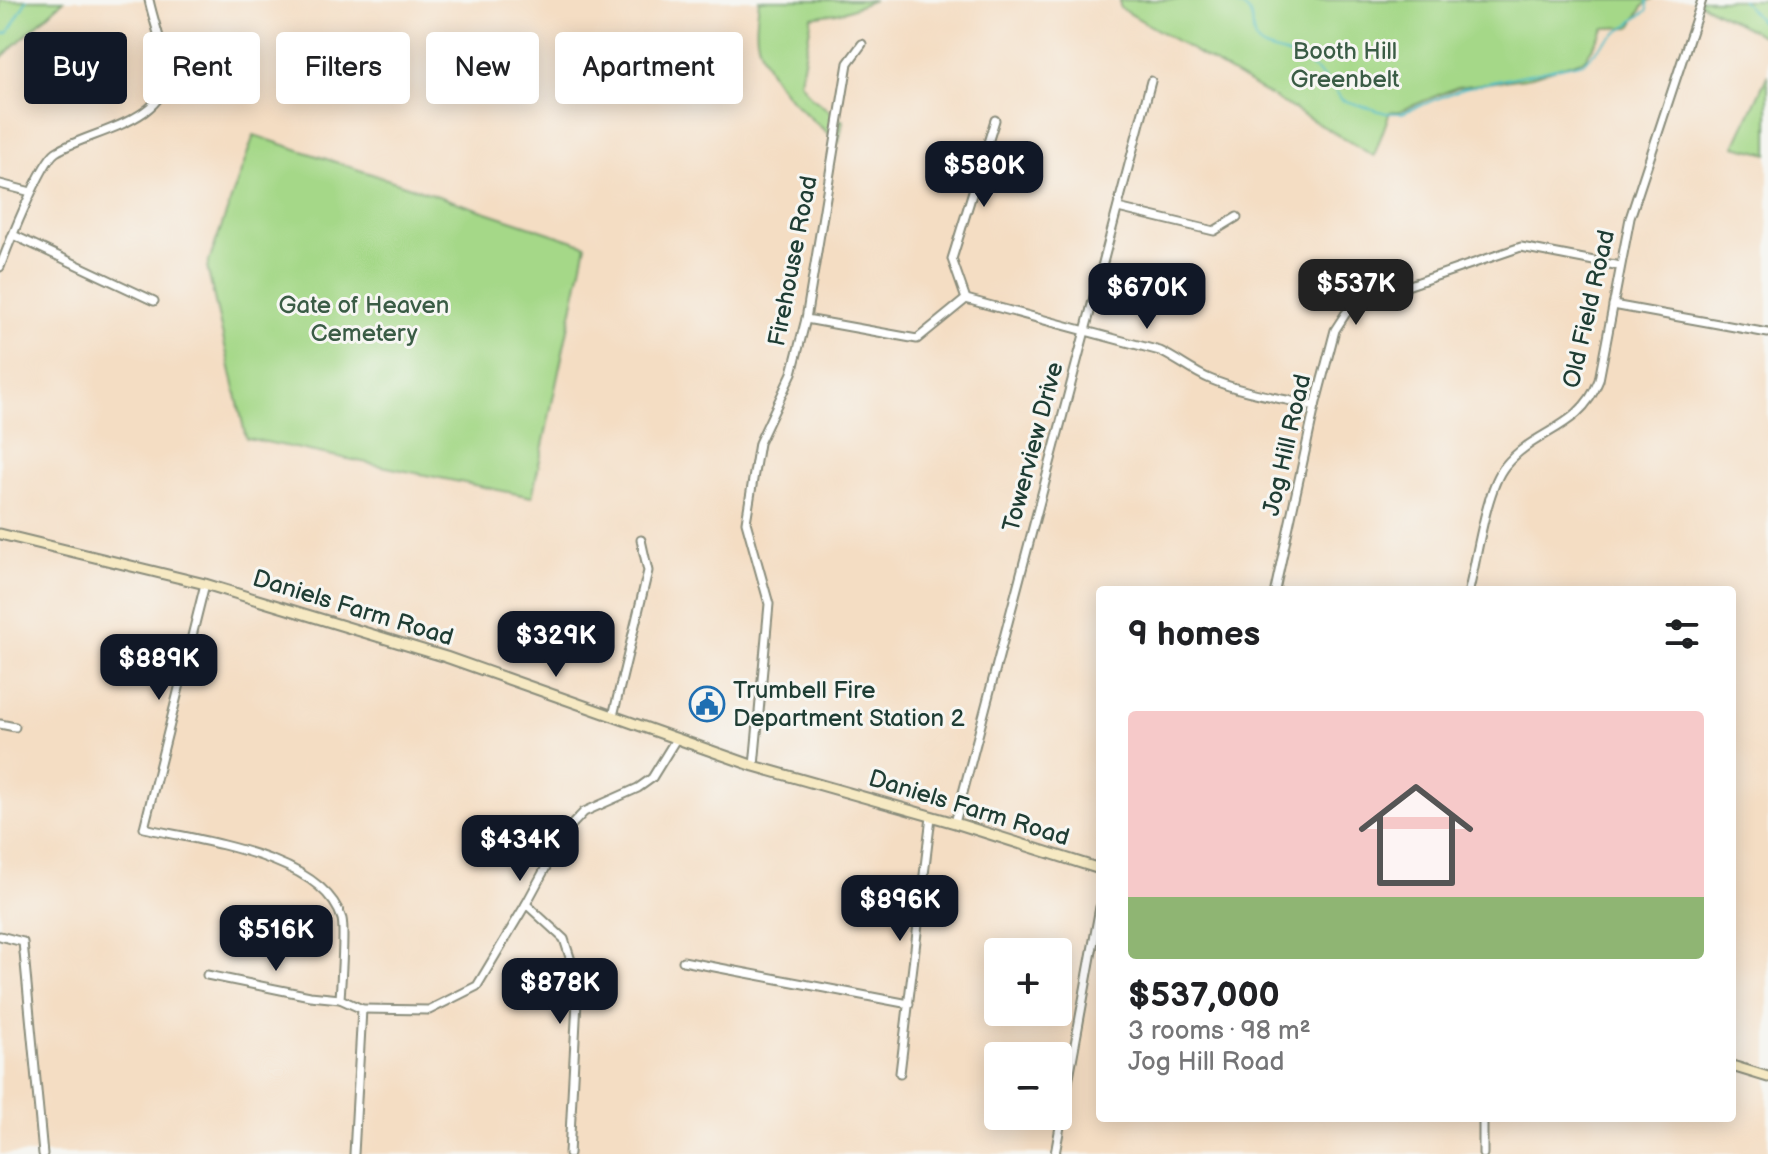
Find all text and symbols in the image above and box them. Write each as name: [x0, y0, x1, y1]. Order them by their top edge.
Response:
chip: Buy: [24, 32, 127, 104]
chip: Rent: [143, 32, 260, 104]
chip: Filters: [276, 32, 410, 104]
chip: New: [426, 32, 539, 104]
chip: Apartment: [555, 32, 743, 104]
park label: Booth Hill Greenbelt: [1291, 37, 1400, 94]
pin: $580K: [928, 141, 1040, 209]
text: $580K: [943, 151, 1025, 182]
street label: Firehouse Road: [762, 173, 824, 349]
street label: Old Field Road: [1557, 227, 1621, 391]
pin: $537K: [1300, 259, 1412, 327]
pin: $670K: [1091, 263, 1203, 331]
text: $537K: [1316, 269, 1396, 300]
text: $670K: [1106, 273, 1188, 304]
park label: Gate of Heaven Cemetery: [279, 291, 449, 348]
street label: Towerview Drive: [996, 359, 1070, 535]
street label: Jog Hill Road: [1257, 371, 1317, 519]
street label: Daniels Farm Road: [249, 564, 457, 652]
pin: $329K: [500, 611, 612, 679]
icon: filters: [1660, 612, 1704, 656]
text: 9 homes: [1128, 614, 1260, 655]
text: $329K: [516, 621, 596, 652]
pin: $889K: [103, 634, 215, 702]
text: $889K: [118, 644, 200, 675]
place label: Trumbell Fire Department Station 2: [733, 676, 965, 733]
public building icon: Trumbell Fire Department Station 2: [688, 685, 726, 723]
icon: home: [1344, 763, 1488, 907]
street label: Daniels Farm Road: [865, 764, 1073, 852]
pin: $434K: [464, 815, 576, 883]
text: $434K: [480, 825, 560, 856]
pin: $896K: [844, 875, 956, 943]
text: $896K: [859, 885, 941, 916]
pin: $516K: [220, 905, 332, 973]
text: $516K: [238, 915, 314, 946]
map controls: [984, 938, 1072, 1130]
button: +: [984, 938, 1072, 1026]
pin: $878K: [504, 958, 616, 1026]
text: $878K: [520, 968, 600, 999]
text: $537,000: [1128, 975, 1280, 1016]
text: 3 rooms · 98 m²: [1128, 1016, 1311, 1047]
button: −: [984, 1042, 1072, 1130]
text: Jog Hill Road: [1128, 1047, 1284, 1078]

